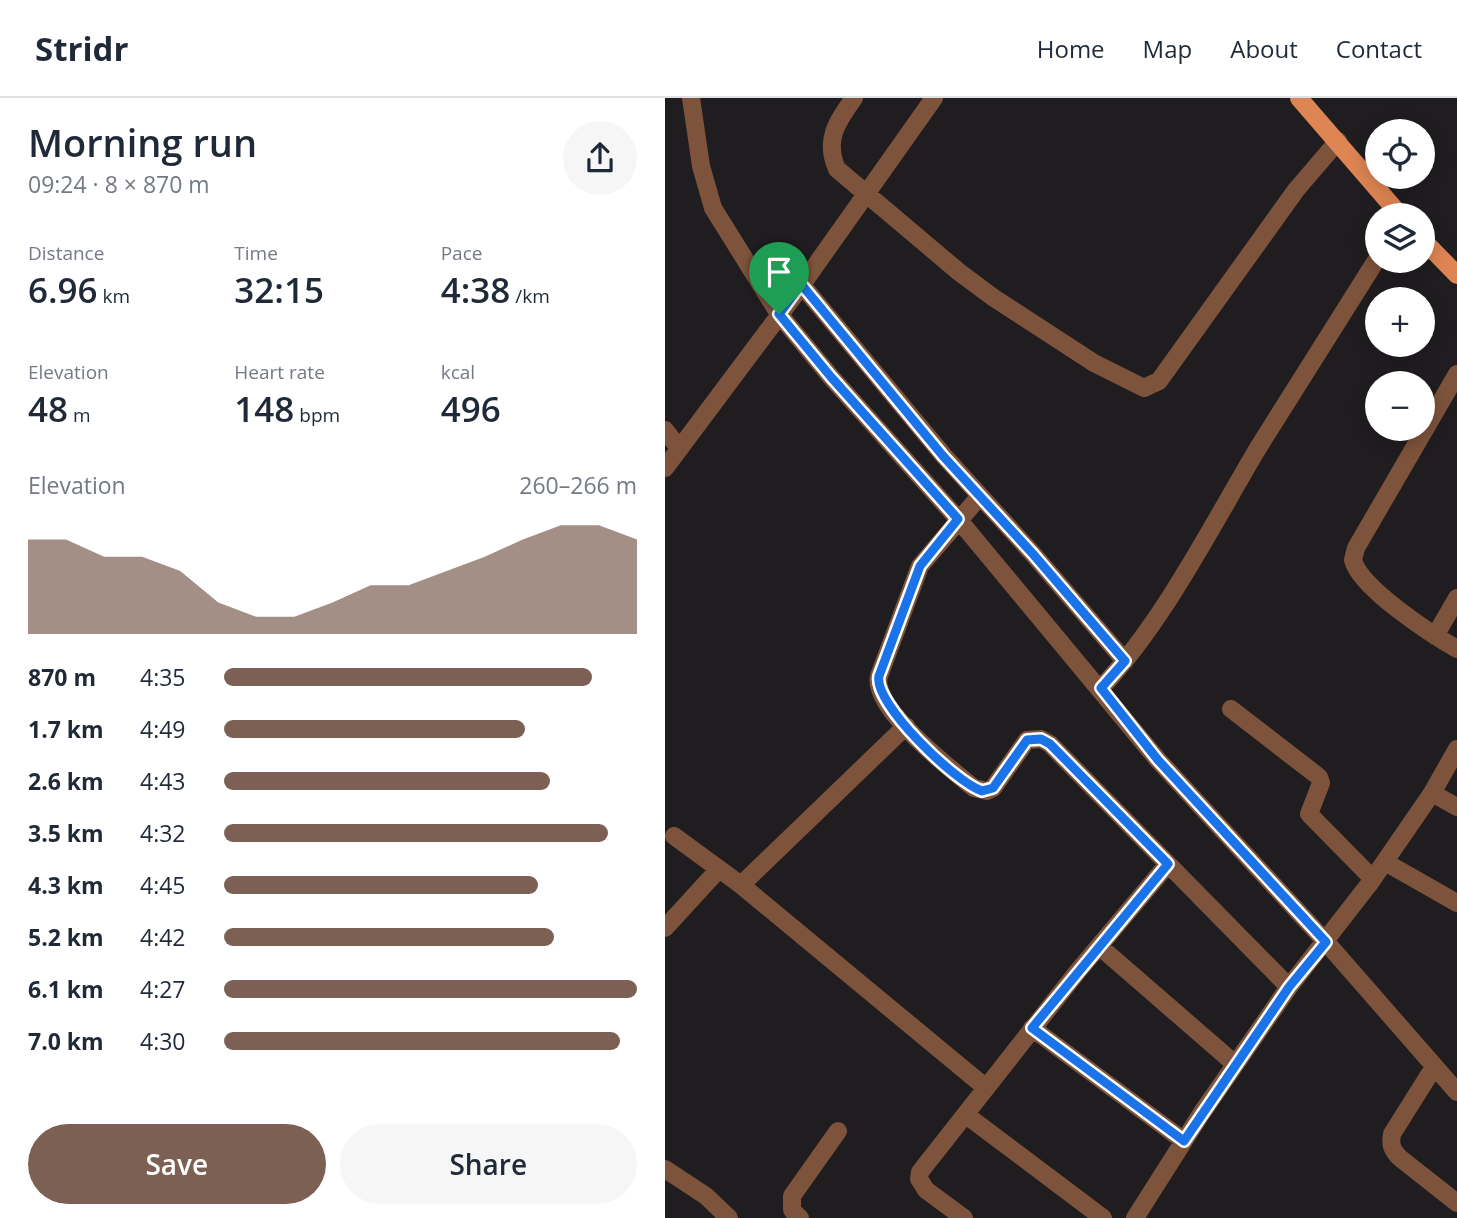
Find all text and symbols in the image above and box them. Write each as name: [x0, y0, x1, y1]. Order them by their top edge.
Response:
text: Stridr: [35, 26, 128, 71]
text: Home: [1037, 32, 1105, 65]
text: Map: [1143, 32, 1192, 65]
text: About: [1230, 32, 1298, 65]
text: Contact: [1336, 32, 1422, 65]
text: Morning run: [28, 116, 257, 168]
map controls: [1365, 119, 1435, 441]
button: locate: [1365, 119, 1435, 189]
button: share: [563, 121, 637, 195]
text: 09:24 · 8 × 870 m: [28, 168, 210, 200]
button: layers: [1365, 203, 1435, 273]
text: Distance: [28, 240, 104, 266]
text: Time: [234, 240, 278, 266]
text: Pace: [441, 240, 482, 266]
pin: [749, 242, 809, 314]
icon: arrive: [760, 253, 798, 291]
text: 6.96: [28, 266, 98, 313]
text: 32:15: [234, 266, 324, 313]
text: 4:38: [441, 266, 510, 313]
text: km: [98, 283, 130, 309]
text: /km: [510, 283, 550, 309]
button: +: [1365, 287, 1435, 357]
text: Elevation: [28, 359, 109, 385]
text: Heart rate: [234, 359, 325, 385]
text: kcal: [441, 359, 475, 385]
button: −: [1365, 371, 1435, 441]
text: 48: [28, 385, 68, 432]
text: 148: [234, 385, 294, 432]
text: 496: [441, 385, 501, 432]
text: m: [68, 402, 91, 428]
text: bpm: [294, 402, 340, 428]
text: Elevation: [28, 469, 126, 501]
text: 260–266 m: [519, 469, 637, 501]
text: 870 m: [28, 661, 96, 693]
text: 4:35: [140, 661, 186, 693]
text: 1.7 km: [28, 713, 104, 745]
text: 4:49: [140, 713, 186, 745]
text: 2.6 km: [28, 765, 104, 797]
text: 4:43: [140, 765, 186, 797]
text: 3.5 km: [28, 817, 104, 849]
text: 4:32: [140, 817, 186, 849]
text: 4.3 km: [28, 869, 104, 901]
text: 4:45: [140, 869, 186, 901]
text: 5.2 km: [28, 921, 104, 953]
text: 4:42: [140, 921, 186, 953]
text: 6.1 km: [28, 973, 104, 1005]
text: 4:27: [140, 973, 186, 1005]
text: 7.0 km: [28, 1025, 104, 1057]
text: 4:30: [140, 1025, 186, 1057]
button: Save: [28, 1124, 326, 1204]
button: Share: [340, 1124, 637, 1204]

